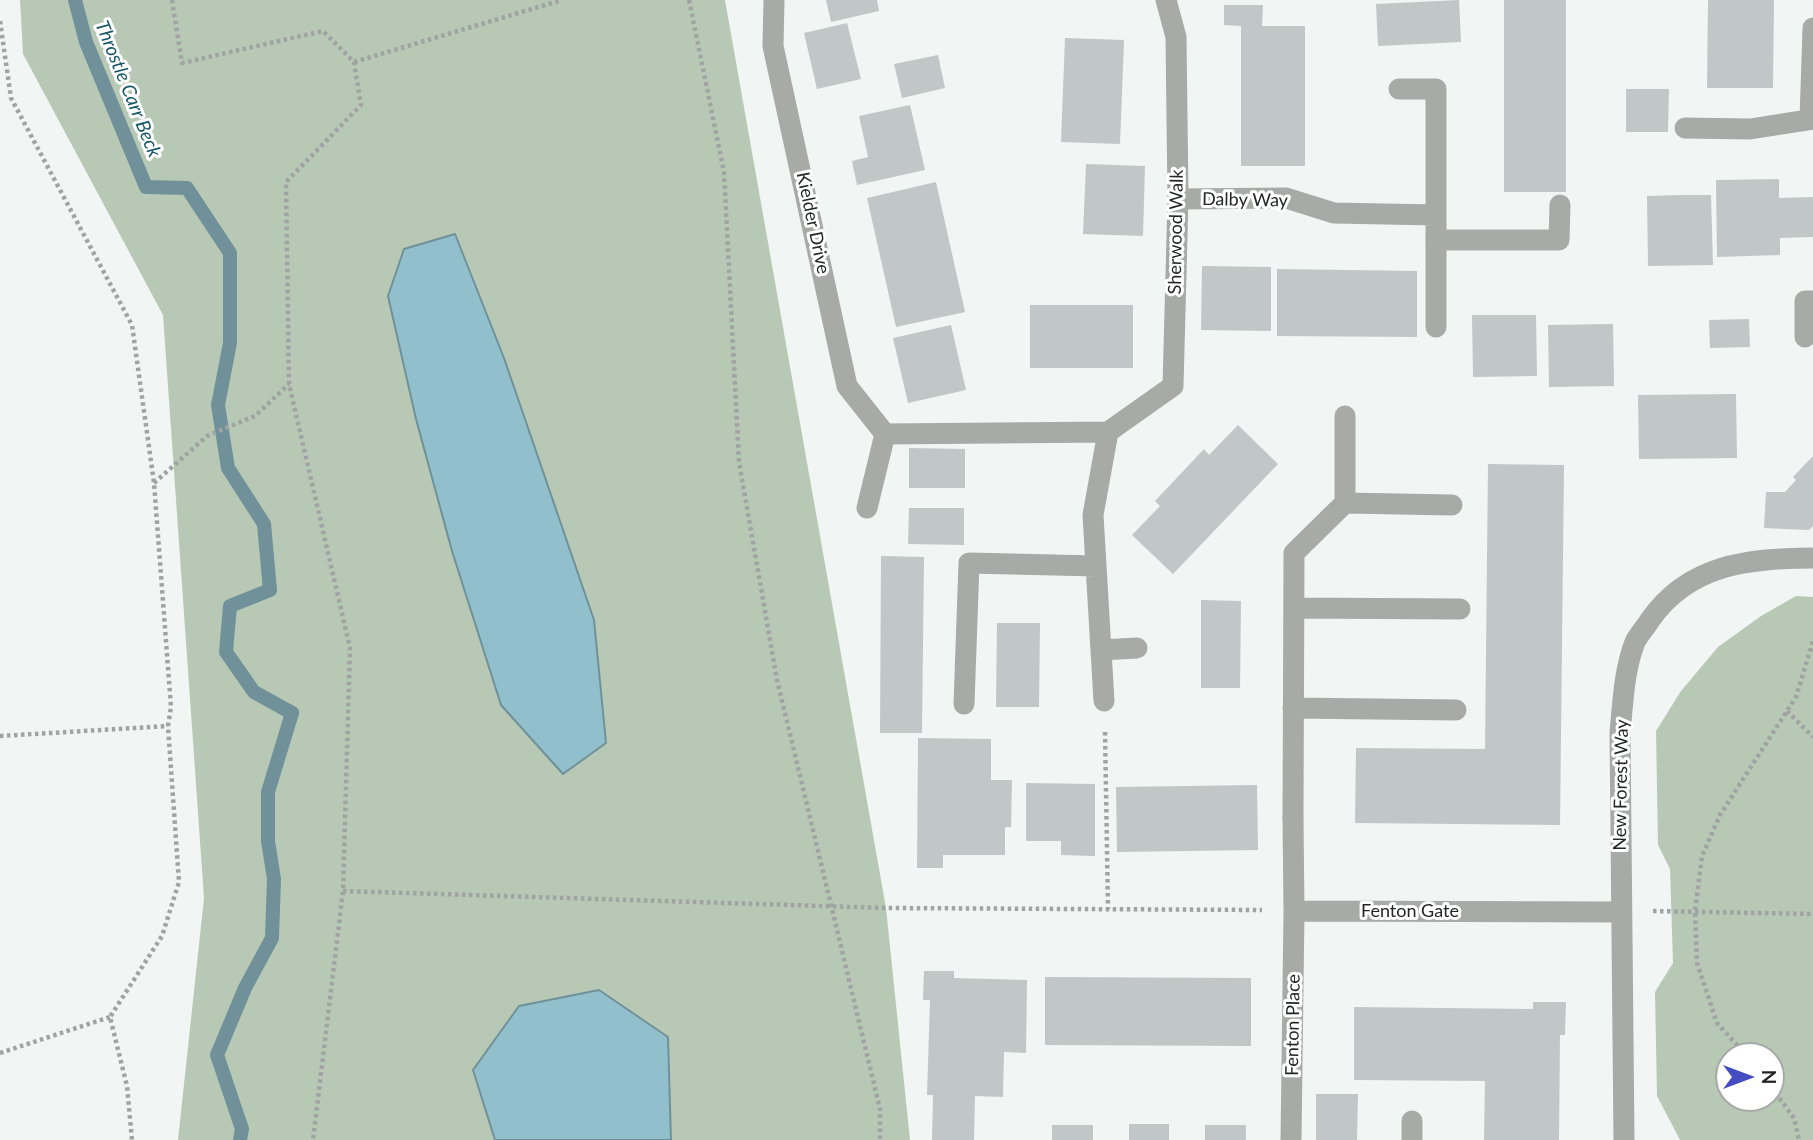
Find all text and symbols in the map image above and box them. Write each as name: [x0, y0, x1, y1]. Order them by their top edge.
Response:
water label: Throstle Carr Beck: [90, 17, 166, 161]
street label: Sherwood Walk: [1164, 169, 1188, 295]
street label: Kielder Drive: [792, 170, 834, 276]
street label: Dalby Way: [1202, 188, 1288, 212]
street label: New Forest Way: [1609, 719, 1633, 851]
street label: Fenton Gate: [1361, 900, 1459, 922]
street label: Fenton Place: [1281, 974, 1305, 1076]
north arrow: [1715, 1042, 1785, 1112]
text: N: [1758, 1070, 1781, 1084]

